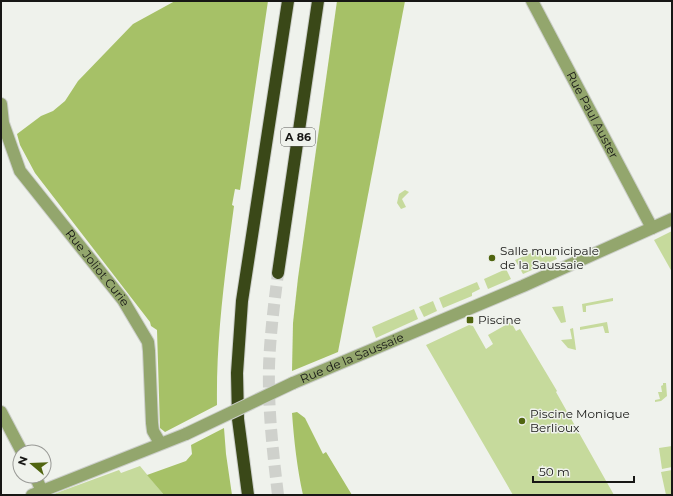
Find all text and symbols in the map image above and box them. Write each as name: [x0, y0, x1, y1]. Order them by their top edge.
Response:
street label: Rue Paul Auster: [564, 69, 622, 161]
road number: A 86: [281, 128, 315, 146]
street label: Rue Joliot Curie: [62, 226, 133, 309]
place label: Salle municipale de la Saussaie: [500, 243, 599, 272]
marker: Salle municipale de la Saussaie: [487, 253, 497, 263]
place label: Piscine: [478, 312, 521, 327]
marker: Piscine: [465, 315, 475, 325]
street label: Rue de la Saussaie: [298, 329, 406, 386]
place label: Piscine Monique Berlioux: [530, 406, 630, 435]
marker: Piscine Monique Berlioux: [517, 416, 527, 426]
north arrow: [12, 444, 52, 484]
text: N: [14, 454, 31, 467]
scale bar: [533, 458, 634, 484]
text: 50 m: [539, 464, 570, 479]

